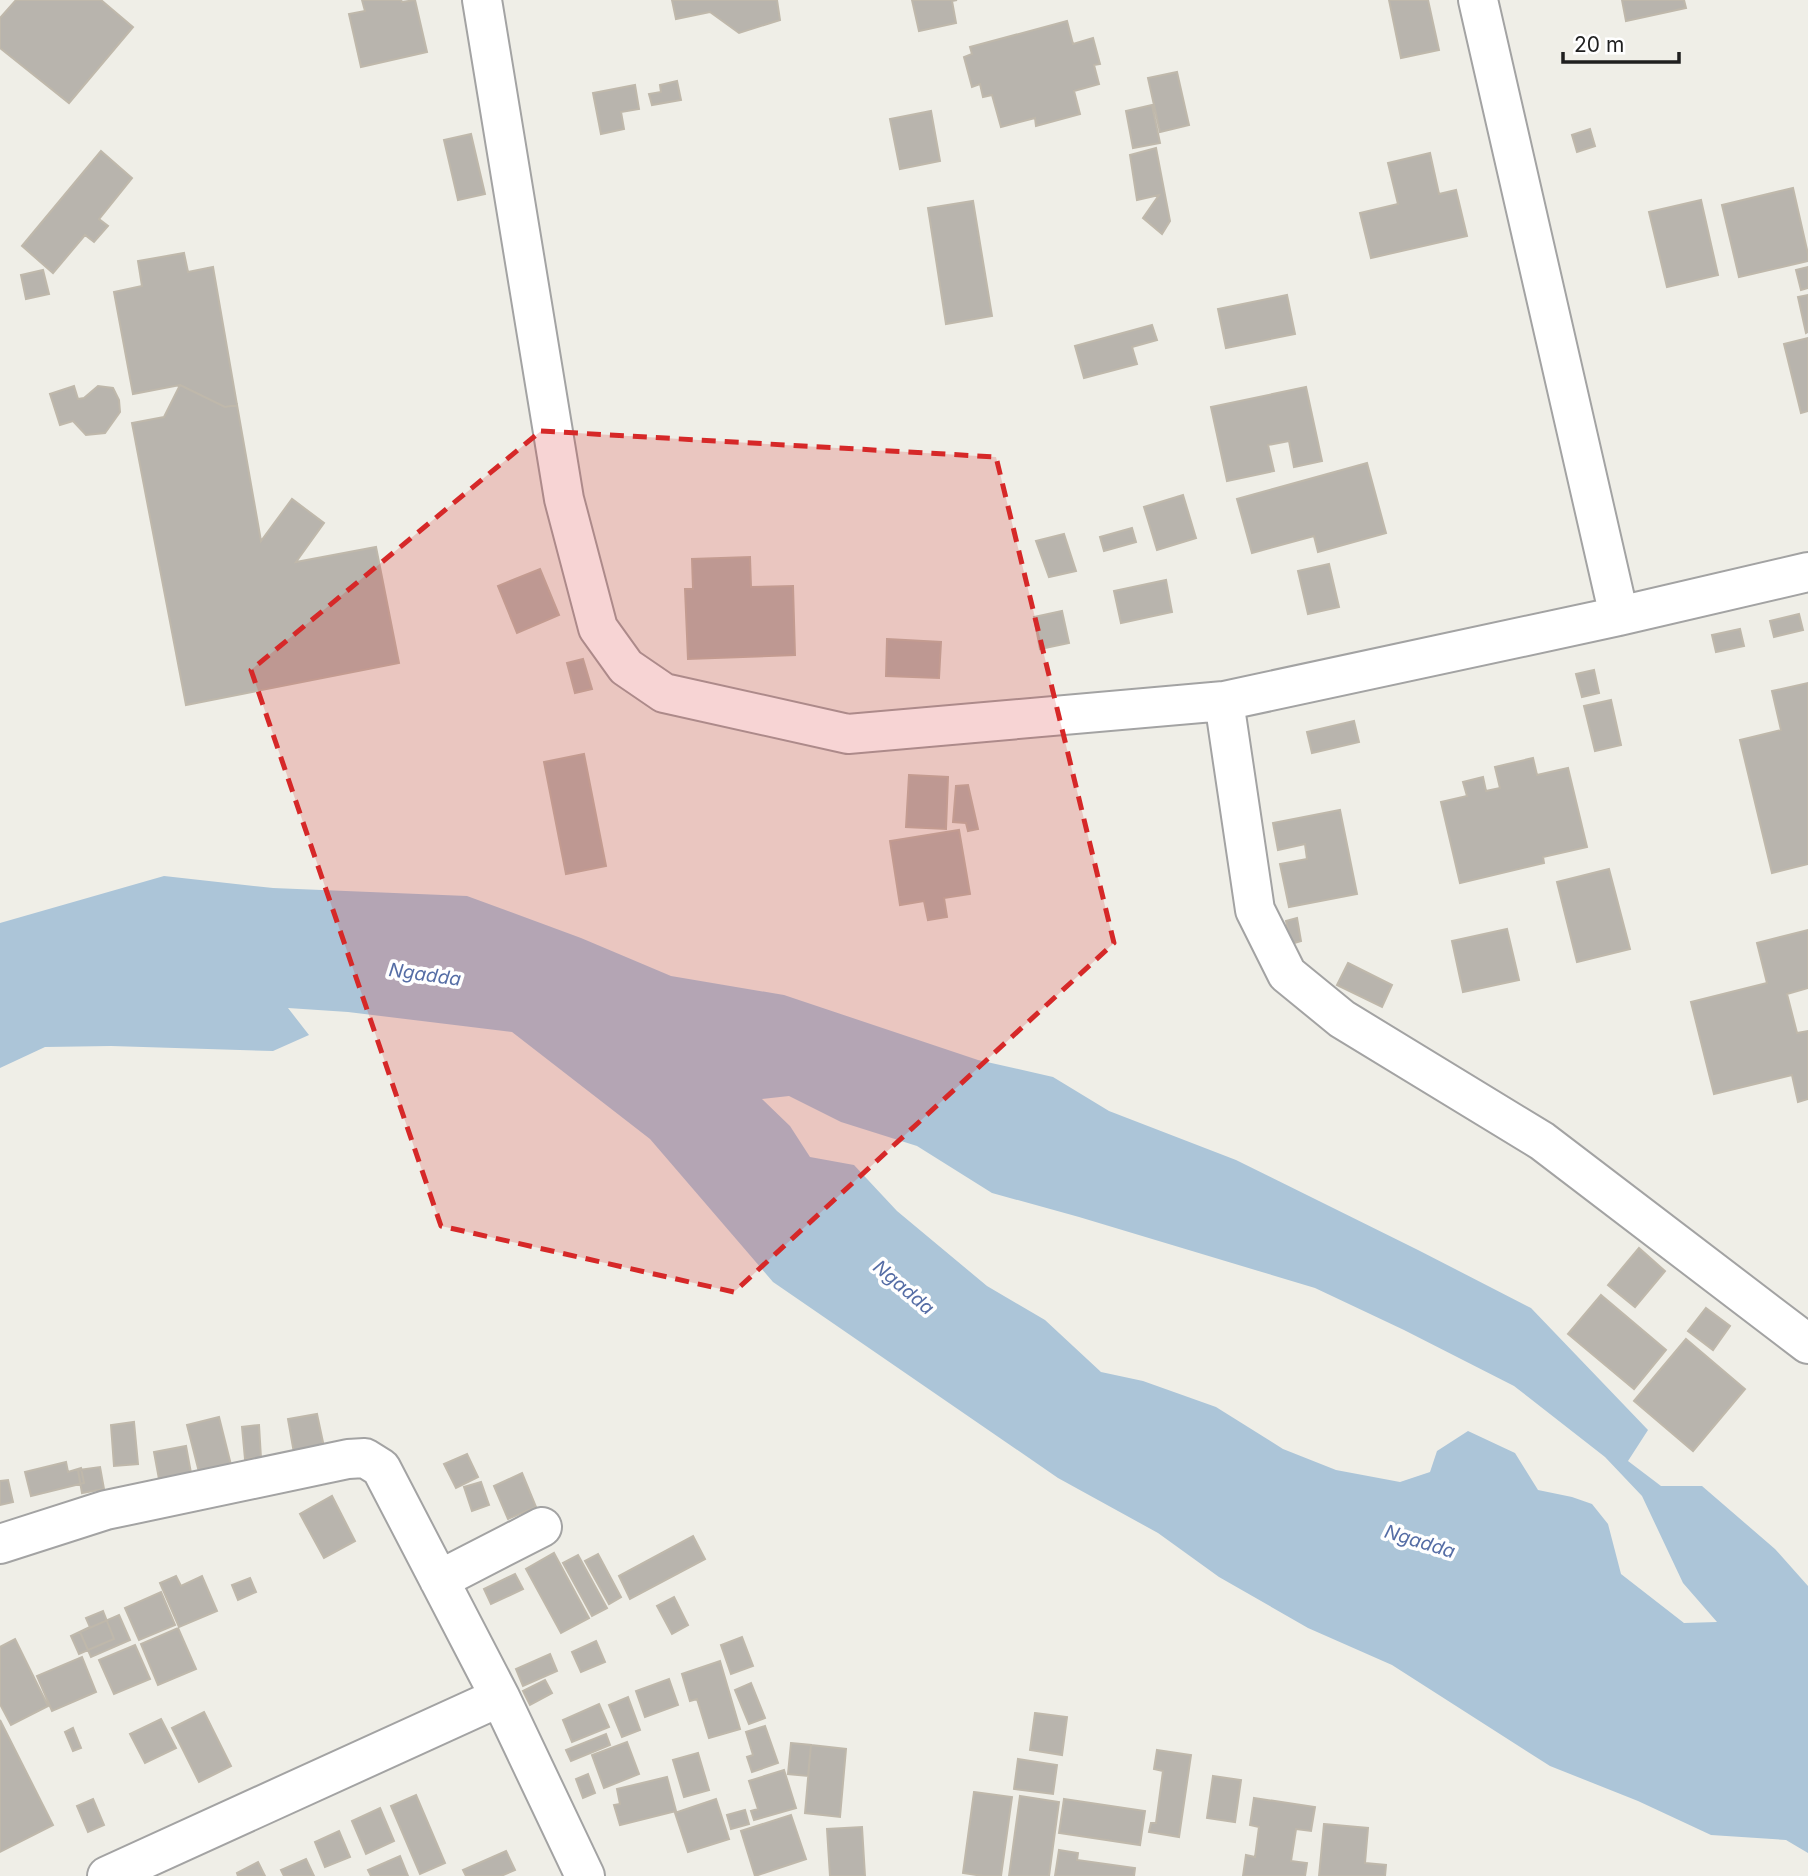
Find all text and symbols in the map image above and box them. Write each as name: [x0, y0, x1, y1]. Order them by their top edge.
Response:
scale bar: [1563, 21, 1678, 65]
text: 20 m: [1574, 32, 1624, 57]
water label: Ngadda: [387, 958, 463, 991]
water label: Ngadda: [868, 1255, 939, 1320]
water label: Ngadda: [1382, 1520, 1458, 1563]

